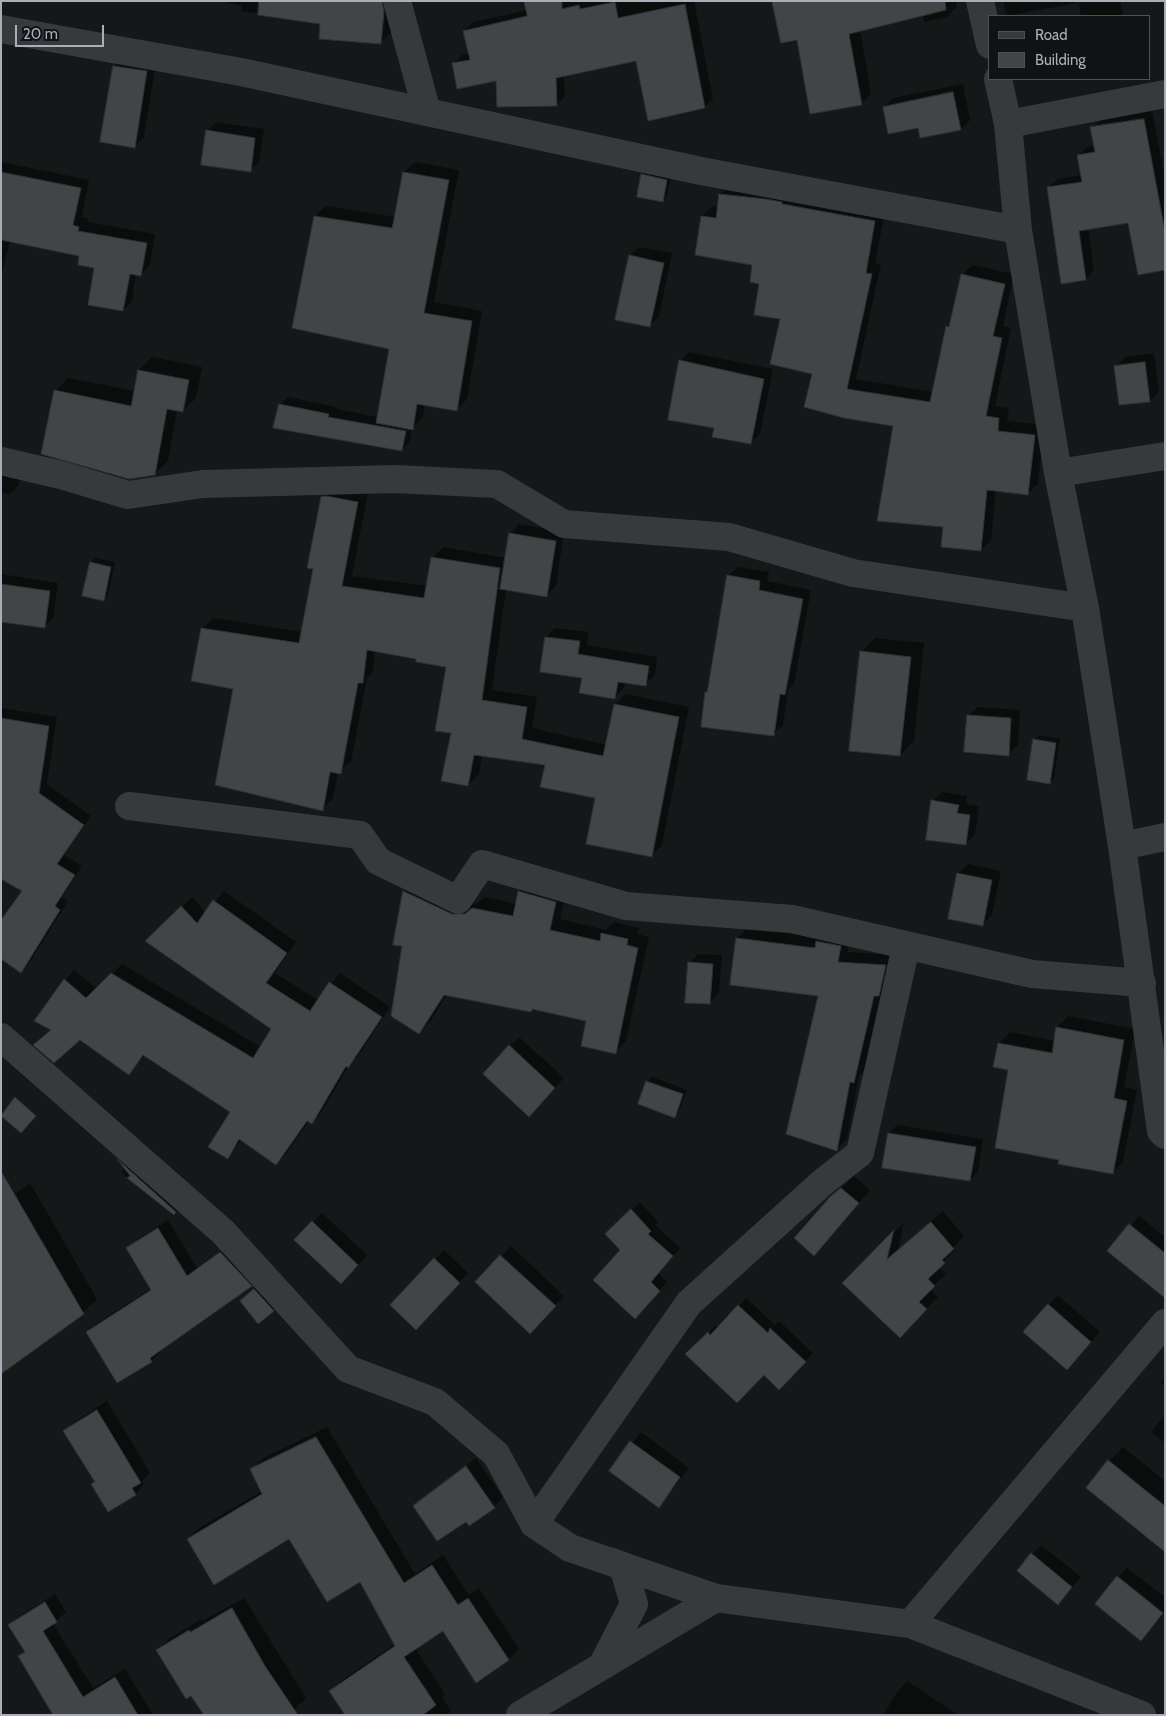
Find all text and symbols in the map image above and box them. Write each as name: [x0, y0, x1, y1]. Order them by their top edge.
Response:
scale bar: [18, 15, 106, 47]
legend: [988, 15, 1151, 80]
text: 20 m: [23, 25, 58, 43]
text: Road: [1035, 26, 1068, 44]
text: Building: [1035, 51, 1086, 69]

